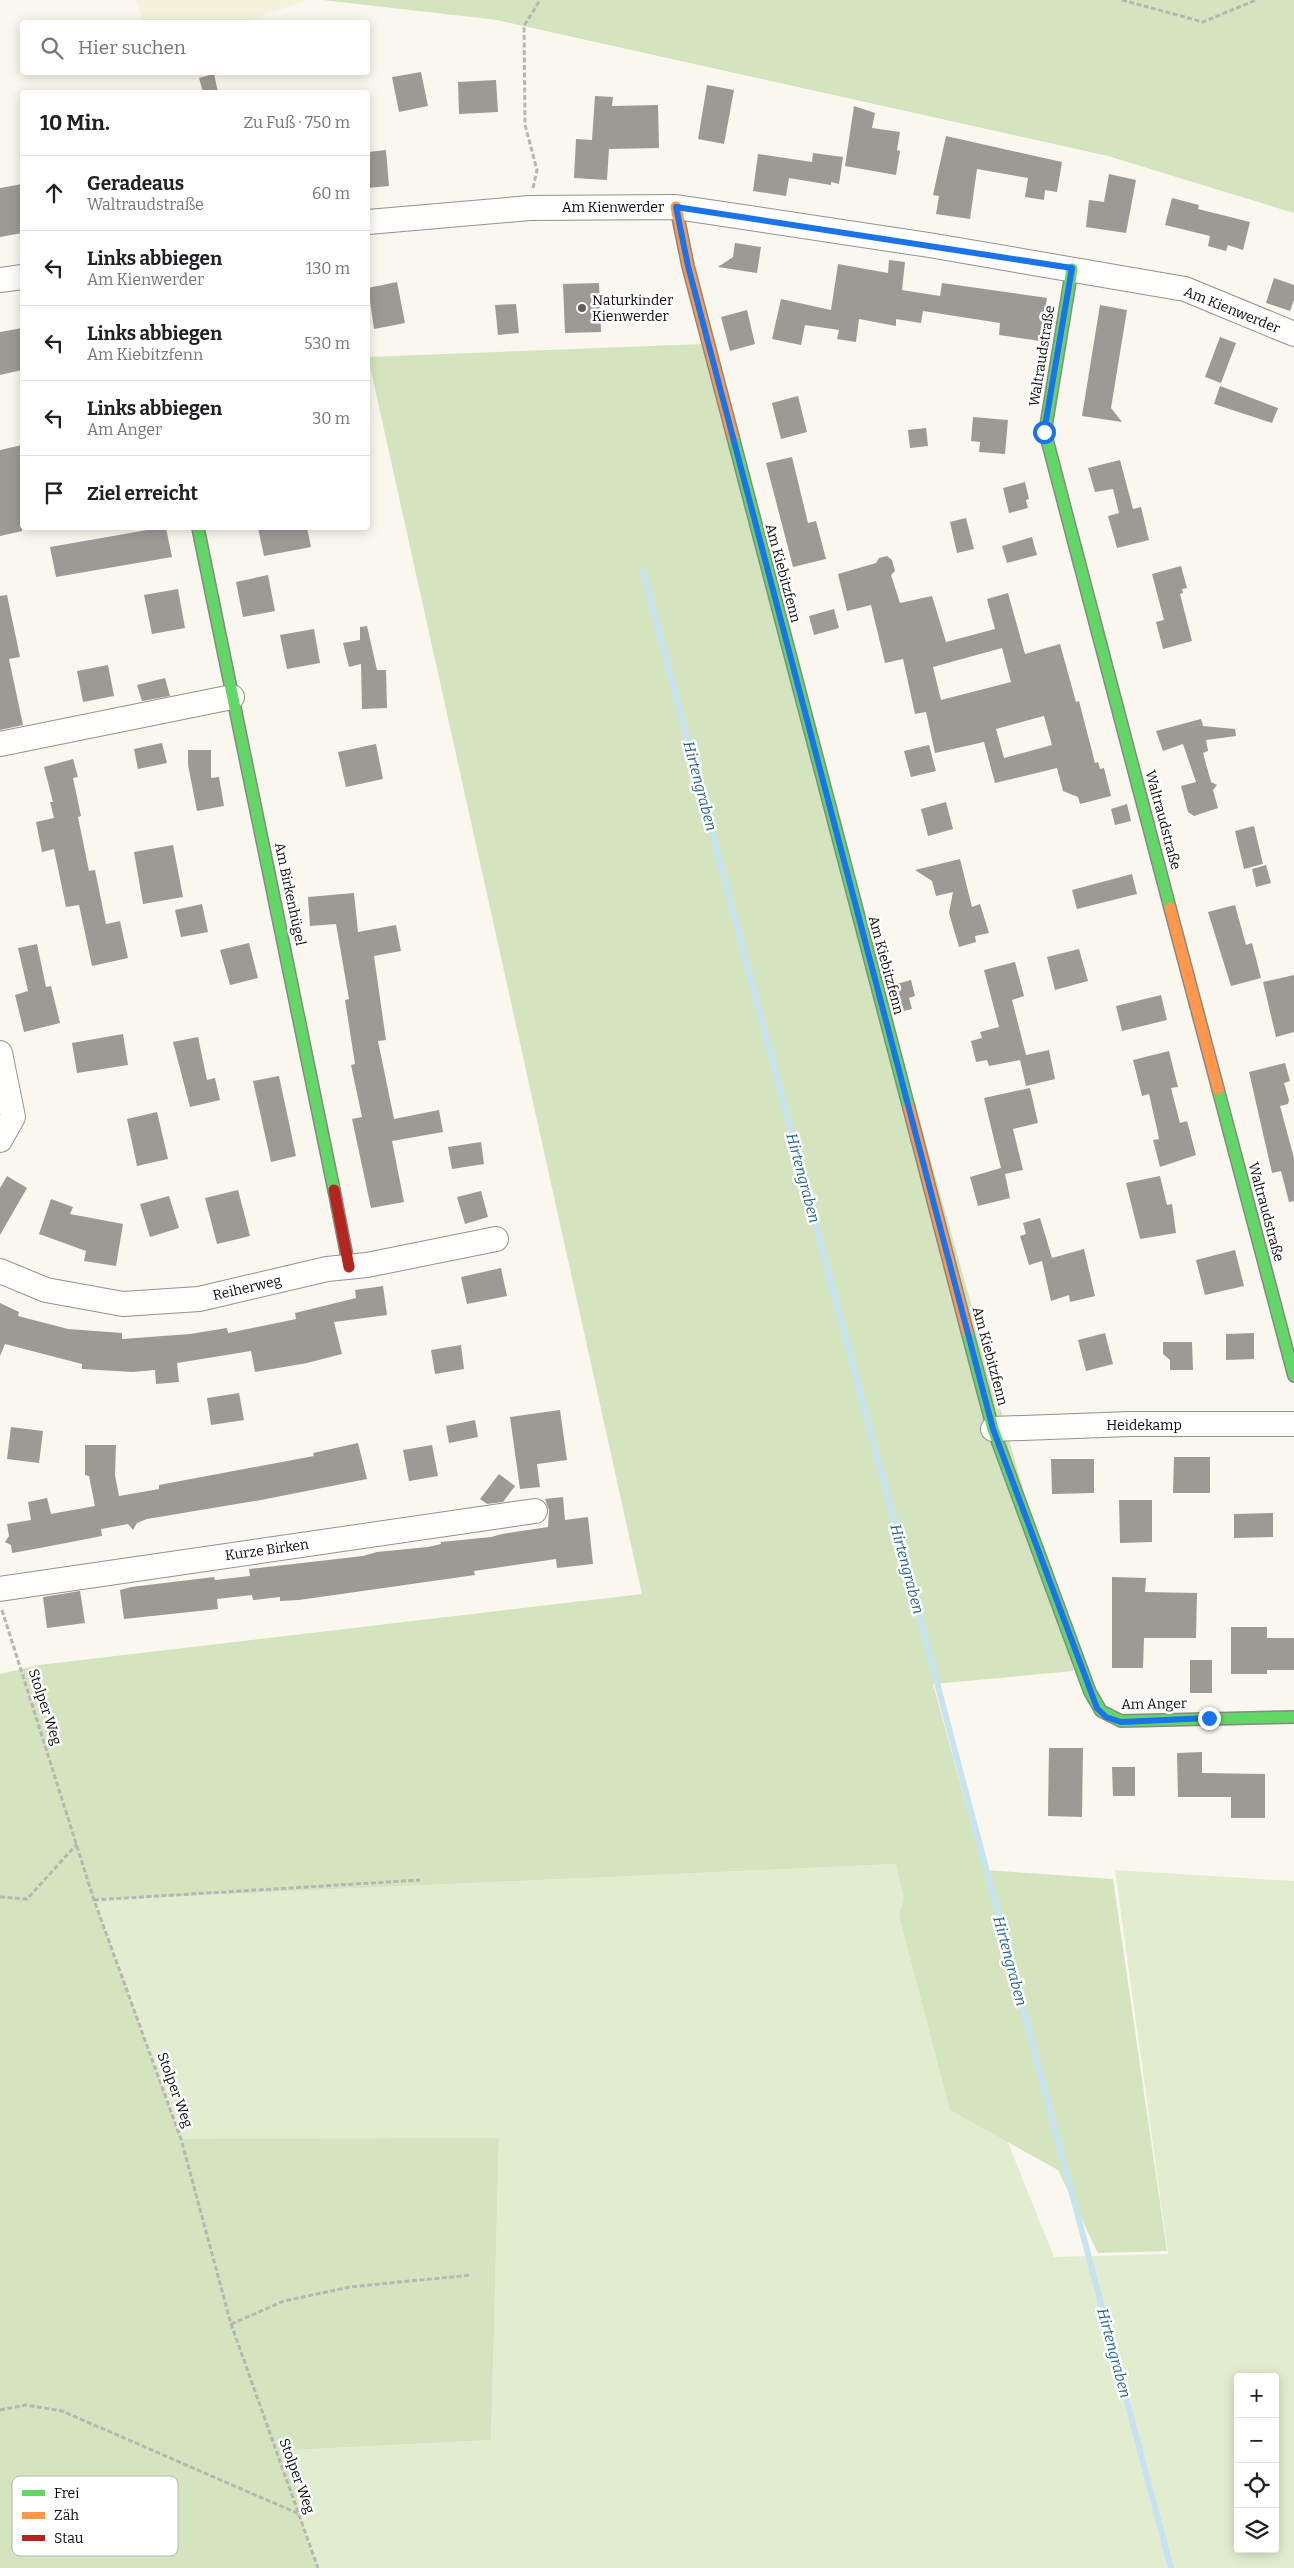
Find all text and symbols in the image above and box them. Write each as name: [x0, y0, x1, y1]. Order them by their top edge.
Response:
search box: [20, 20, 370, 75]
icon: search: [38, 34, 66, 62]
text: Hier suchen: [78, 36, 186, 59]
text: 10 Min.: [40, 110, 110, 136]
text: Zu Fuß · 750 m: [243, 113, 350, 132]
text: Geradeaus: [87, 172, 184, 195]
icon: ahead: [40, 179, 68, 207]
text: 60 m: [312, 184, 350, 203]
text: Waltraudstraße: [87, 195, 204, 214]
street label: Am Kienwerder: [562, 199, 664, 216]
text: Links abbiegen: [87, 247, 222, 270]
icon: left: [40, 254, 68, 282]
text: 130 m: [306, 259, 350, 278]
text: Am Kienwerder: [87, 270, 204, 289]
street label: Am Kienwerder: [1181, 283, 1283, 337]
place label: Naturkinder Kienwerder: [592, 292, 673, 325]
marker: Naturkinder Kienwerder: [576, 302, 588, 314]
street label: Waltraudstraße: [1026, 304, 1058, 408]
text: Links abbiegen: [87, 322, 222, 345]
icon: left: [40, 329, 68, 357]
text: 530 m: [304, 334, 350, 353]
text: Am Kiebitzfenn: [87, 345, 203, 364]
text: Links abbiegen: [87, 397, 222, 420]
icon: left: [40, 404, 68, 432]
text: 30 m: [312, 409, 350, 428]
text: Am Anger: [87, 420, 162, 439]
route start: [1033, 421, 1056, 444]
icon: arrive: [40, 479, 68, 507]
text: Ziel erreicht: [87, 482, 198, 505]
street label: Am Kiebitzfenn: [762, 522, 804, 624]
water label: Hirtengraben: [679, 739, 721, 833]
street label: Waltraudstraße: [1142, 768, 1184, 872]
street label: Am Birkenhügel: [271, 841, 309, 947]
street label: Am Kiebitzfenn: [865, 914, 907, 1016]
water label: Hirtengraben: [782, 1131, 824, 1225]
street label: Waltraudstraße: [1245, 1160, 1287, 1264]
street label: Reiherweg: [211, 1272, 283, 1304]
street label: Am Kiebitzfenn: [969, 1305, 1011, 1407]
street label: Heidekamp: [1106, 1417, 1182, 1434]
water label: Hirtengraben: [886, 1522, 928, 1616]
street label: Kurze Birken: [224, 1536, 310, 1564]
street label: Stolper Weg: [25, 1667, 65, 1747]
street label: Am Anger: [1121, 1695, 1187, 1713]
route end: [1198, 1707, 1221, 1730]
water label: Hirtengraben: [989, 1914, 1031, 2008]
street label: Stolper Weg: [154, 2050, 197, 2130]
water label: Hirtengraben: [1093, 2306, 1135, 2400]
map controls: [1234, 2373, 1279, 2553]
button: +: [1234, 2373, 1279, 2418]
button: −: [1234, 2418, 1279, 2463]
street label: Stolper Weg: [276, 2436, 319, 2516]
button: locate: [1234, 2463, 1279, 2508]
legend: [12, 2476, 178, 2556]
text: Frei: [54, 2485, 79, 2502]
text: Zäh: [54, 2507, 79, 2524]
button: layers: [1234, 2508, 1279, 2553]
text: Stau: [54, 2530, 84, 2547]

